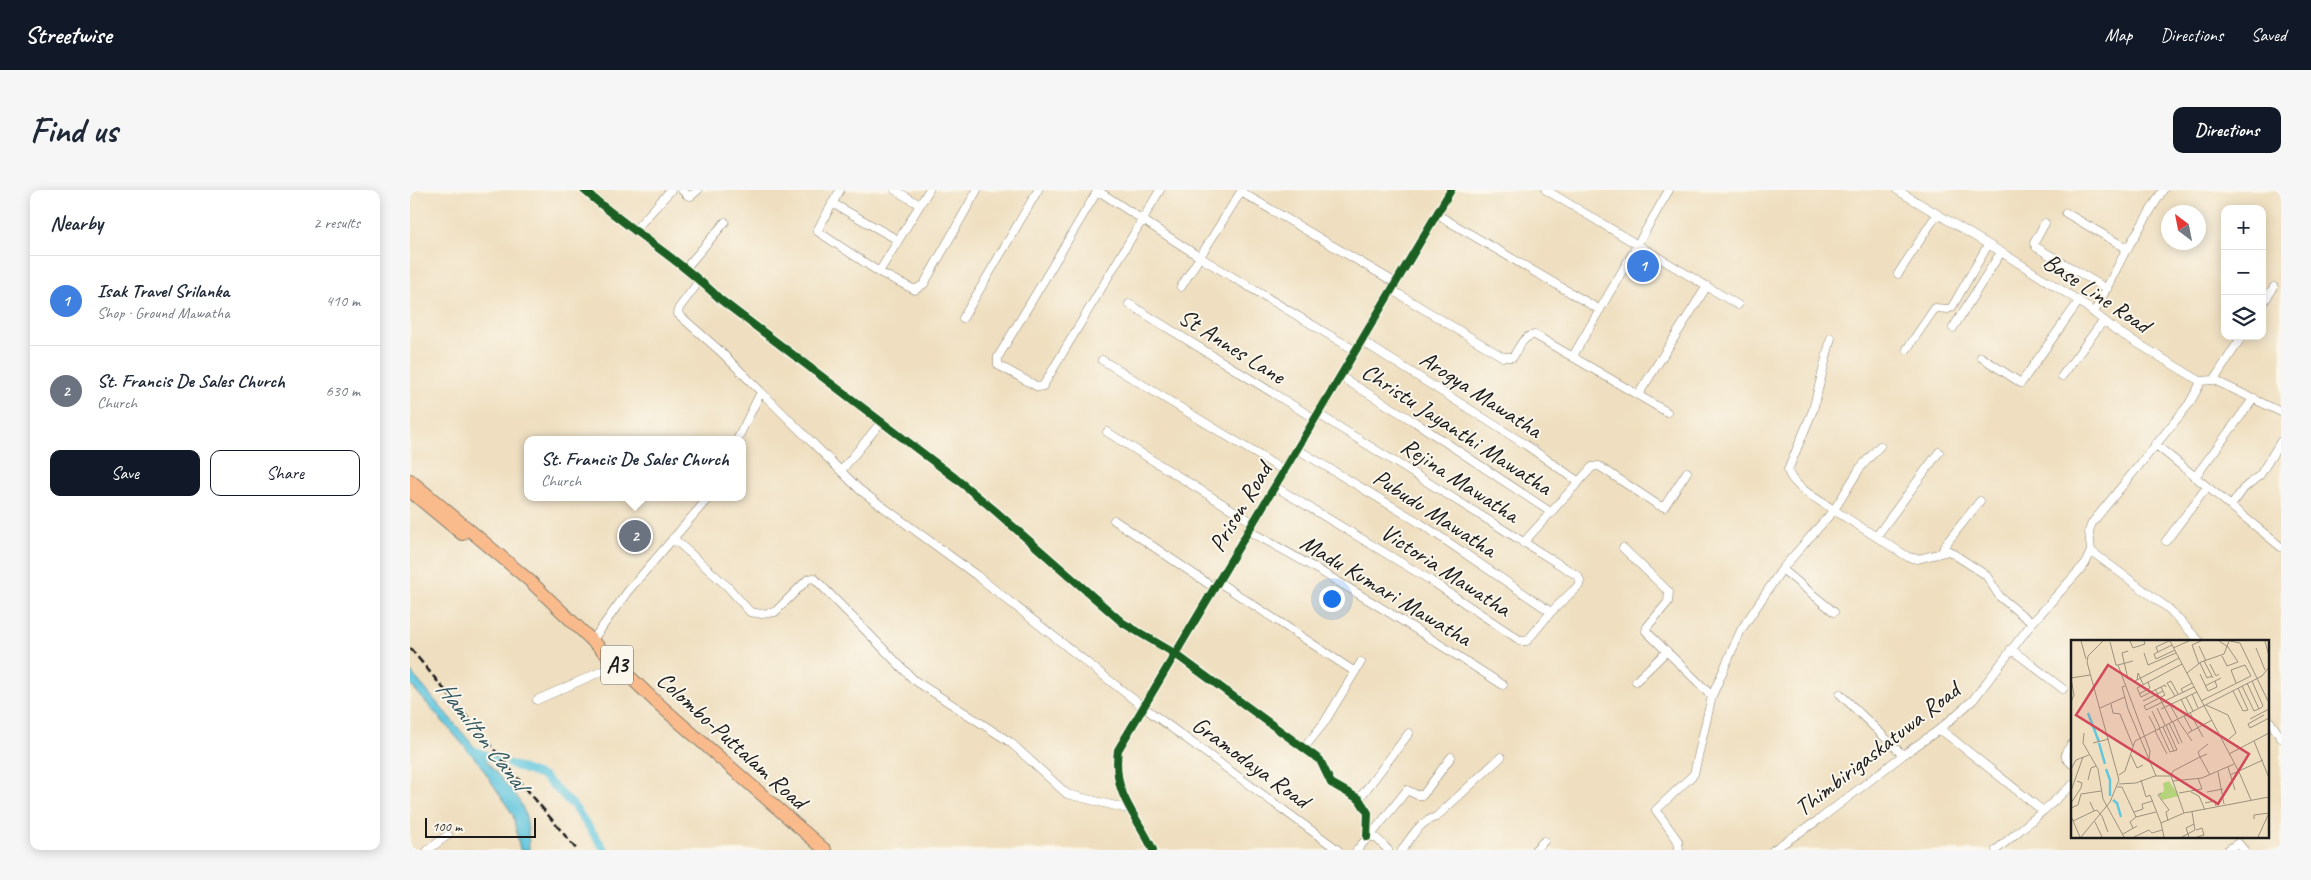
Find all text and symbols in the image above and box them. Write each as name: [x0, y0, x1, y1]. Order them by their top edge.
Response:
text: Streetwise: [25, 20, 111, 50]
text: Map: [2105, 24, 2132, 46]
text: Directions: [2160, 24, 2223, 46]
text: Saved: [2251, 24, 2286, 46]
button: Directions: [2173, 107, 2281, 153]
text: Find us: [30, 108, 117, 153]
north arrow: [2161, 205, 2206, 250]
map controls: [2221, 205, 2266, 340]
button: +: [2221, 205, 2266, 250]
text: Nearby: [50, 210, 103, 236]
text: 2 results: [313, 213, 360, 233]
street label: Base Line Road: [2037, 246, 2159, 342]
pin: 1: [1627, 247, 1659, 285]
button: −: [2221, 250, 2266, 295]
text: Isak Travel Srilanka: [97, 279, 229, 303]
text: 1: [62, 291, 70, 311]
text: 410 m: [326, 291, 360, 311]
button: layers: [2221, 295, 2266, 340]
street label: St Annes Lane: [1173, 302, 1293, 392]
text: Shop · Ground Mawatha: [97, 303, 230, 323]
street label: Arogya Mawatha: [1414, 343, 1549, 445]
street label: Christu Jayanthi Mawatha: [1356, 356, 1559, 502]
text: St. Francis De Sales Church: [97, 369, 285, 393]
text: 2: [62, 381, 70, 401]
text: 630 m: [326, 381, 360, 401]
text: Church: [97, 393, 137, 413]
street label: Rejina Mawatha: [1395, 431, 1526, 530]
popup: [524, 436, 746, 501]
text: St. Francis De Sales Church: [541, 447, 729, 471]
button: Save: [50, 450, 200, 496]
button: Share: [210, 450, 360, 496]
street label: Prison Road: [1202, 454, 1280, 557]
street label: Pubudu Mawatha: [1368, 462, 1504, 565]
text: Church: [541, 471, 581, 491]
pin: 2: [619, 517, 651, 555]
street label: Victoria Mawatha: [1375, 517, 1518, 624]
street label: Madu Kumari Mawatha: [1295, 527, 1478, 654]
your location: [1319, 586, 1345, 612]
inset map: [2071, 640, 2268, 838]
road number: A3: [601, 646, 633, 684]
street label: Colombo-Puttalam Road: [651, 665, 816, 818]
street label: Thimbirigaskatuwa Road: [1788, 673, 1968, 823]
water label: Hamilton Canal: [429, 674, 540, 802]
street label: Gramodaya Road: [1186, 709, 1318, 817]
scale bar: [425, 815, 536, 838]
text: 100 m: [432, 818, 462, 835]

